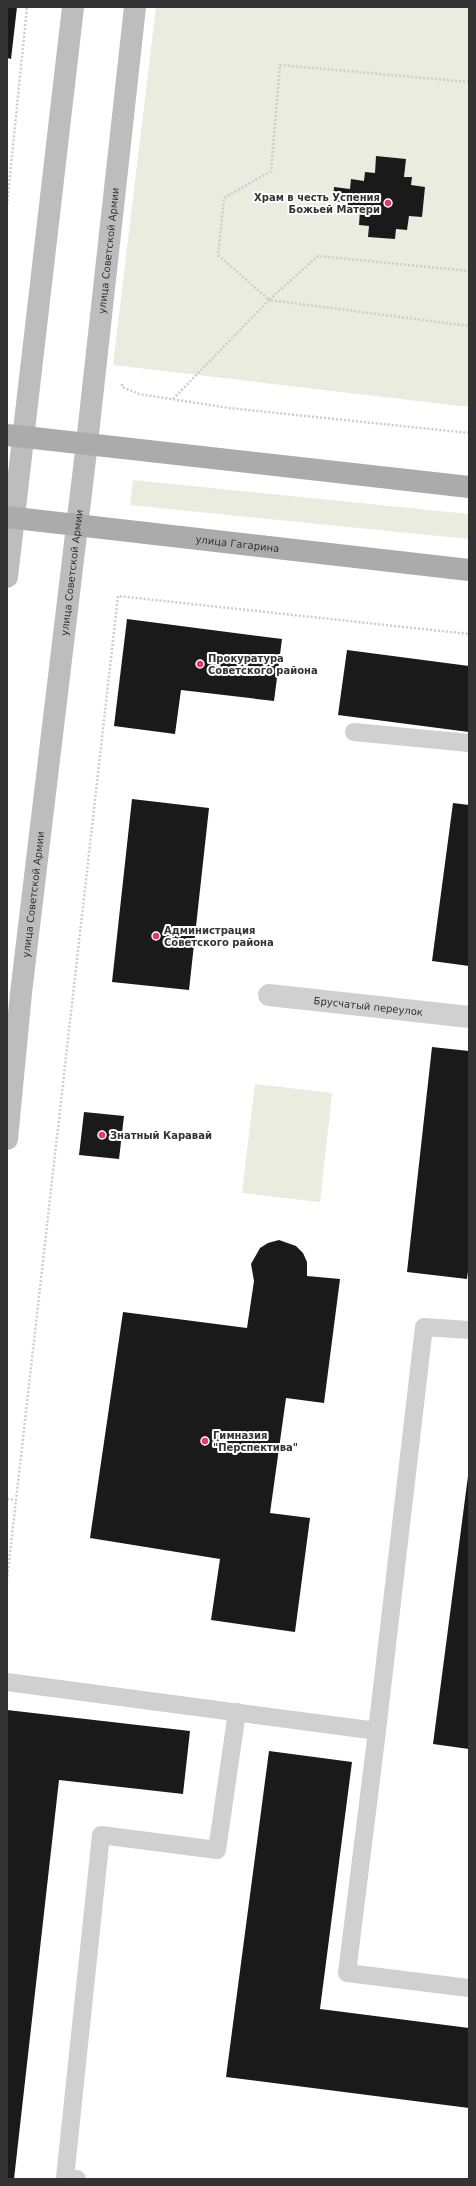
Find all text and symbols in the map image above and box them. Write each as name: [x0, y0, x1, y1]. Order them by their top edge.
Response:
street label: улица Советской Армии: [96, 187, 121, 315]
place label: Храм в честь Успения Божьей Матери: [254, 192, 380, 215]
marker: Храм в честь Успения Божьей Матери: [383, 198, 393, 208]
street label: улица Советской Армии: [59, 509, 85, 636]
street label: улица Гагарина: [195, 534, 280, 554]
place label: Прокуратура Советского района: [208, 653, 318, 676]
marker: Прокуратура Советского района: [195, 659, 205, 669]
street label: улица Советской Армии: [20, 831, 46, 958]
place label: Администрация Советского района: [164, 925, 274, 948]
marker: Администрация Советского района: [151, 931, 161, 941]
street label: Брусчатый переулок: [313, 995, 424, 1018]
marker: Знатный Каравай: [97, 1130, 107, 1140]
place label: Знатный Каравай: [110, 1130, 212, 1141]
place label: Гимназия "Перспектива": [213, 1430, 298, 1453]
marker: Гимназия "Перспектива": [200, 1436, 210, 1446]

